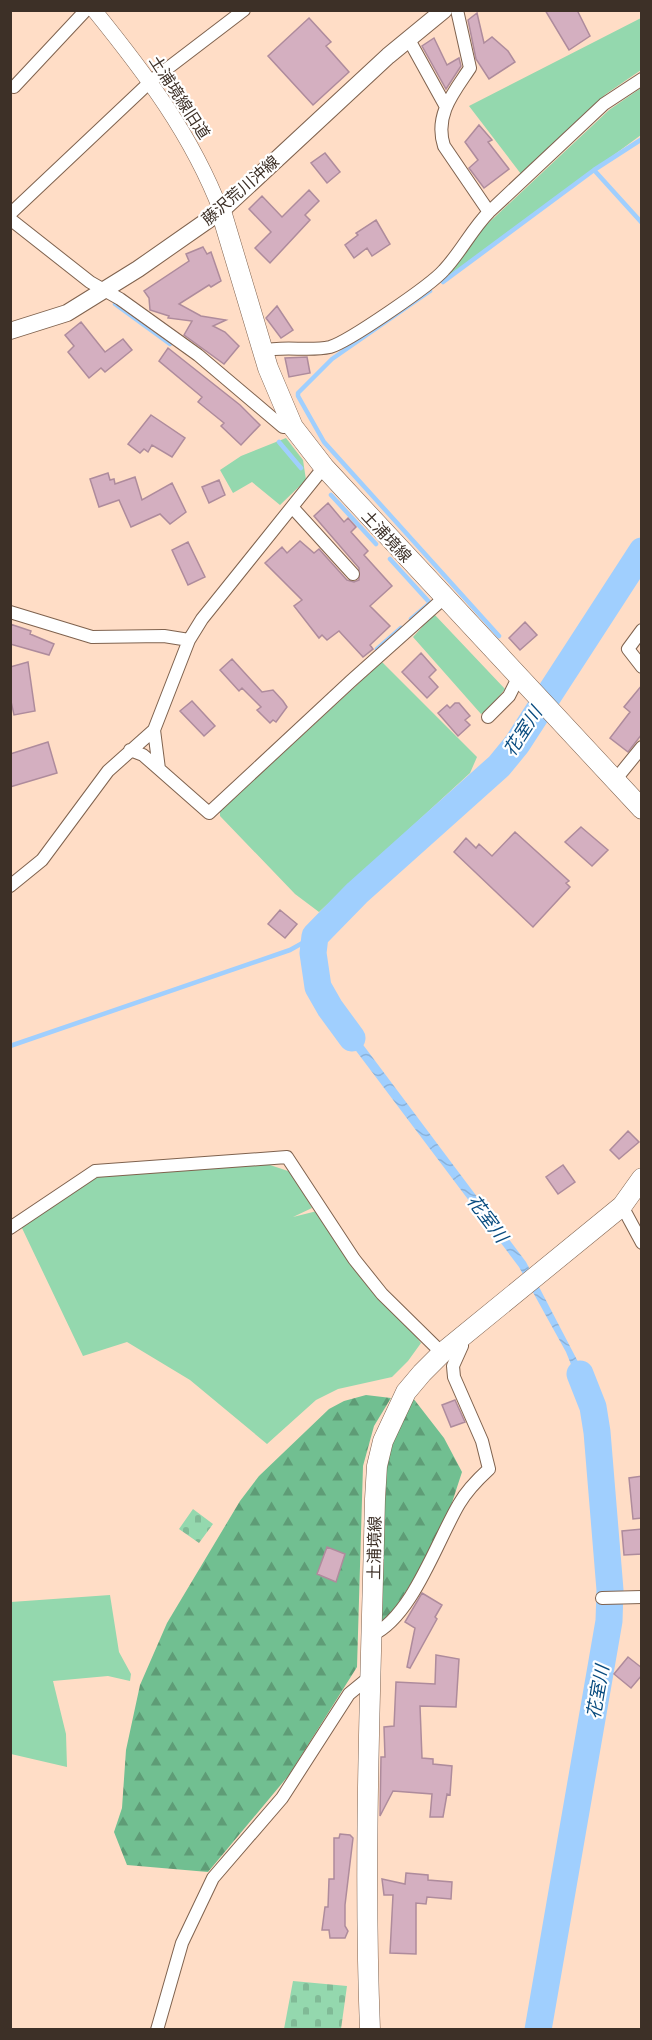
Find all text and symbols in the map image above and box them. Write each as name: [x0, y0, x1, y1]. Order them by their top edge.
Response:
street label: 土浦境線旧道: [146, 52, 214, 142]
street label: 藤沢荒川沖線: [198, 152, 282, 228]
street label: 土浦境線: [359, 506, 415, 566]
water label: 花室川: [499, 701, 546, 759]
water label: 花室川: [464, 1190, 513, 1247]
street label: 土浦境線: [364, 1516, 384, 1580]
water label: 花室川: [582, 1662, 612, 1720]

